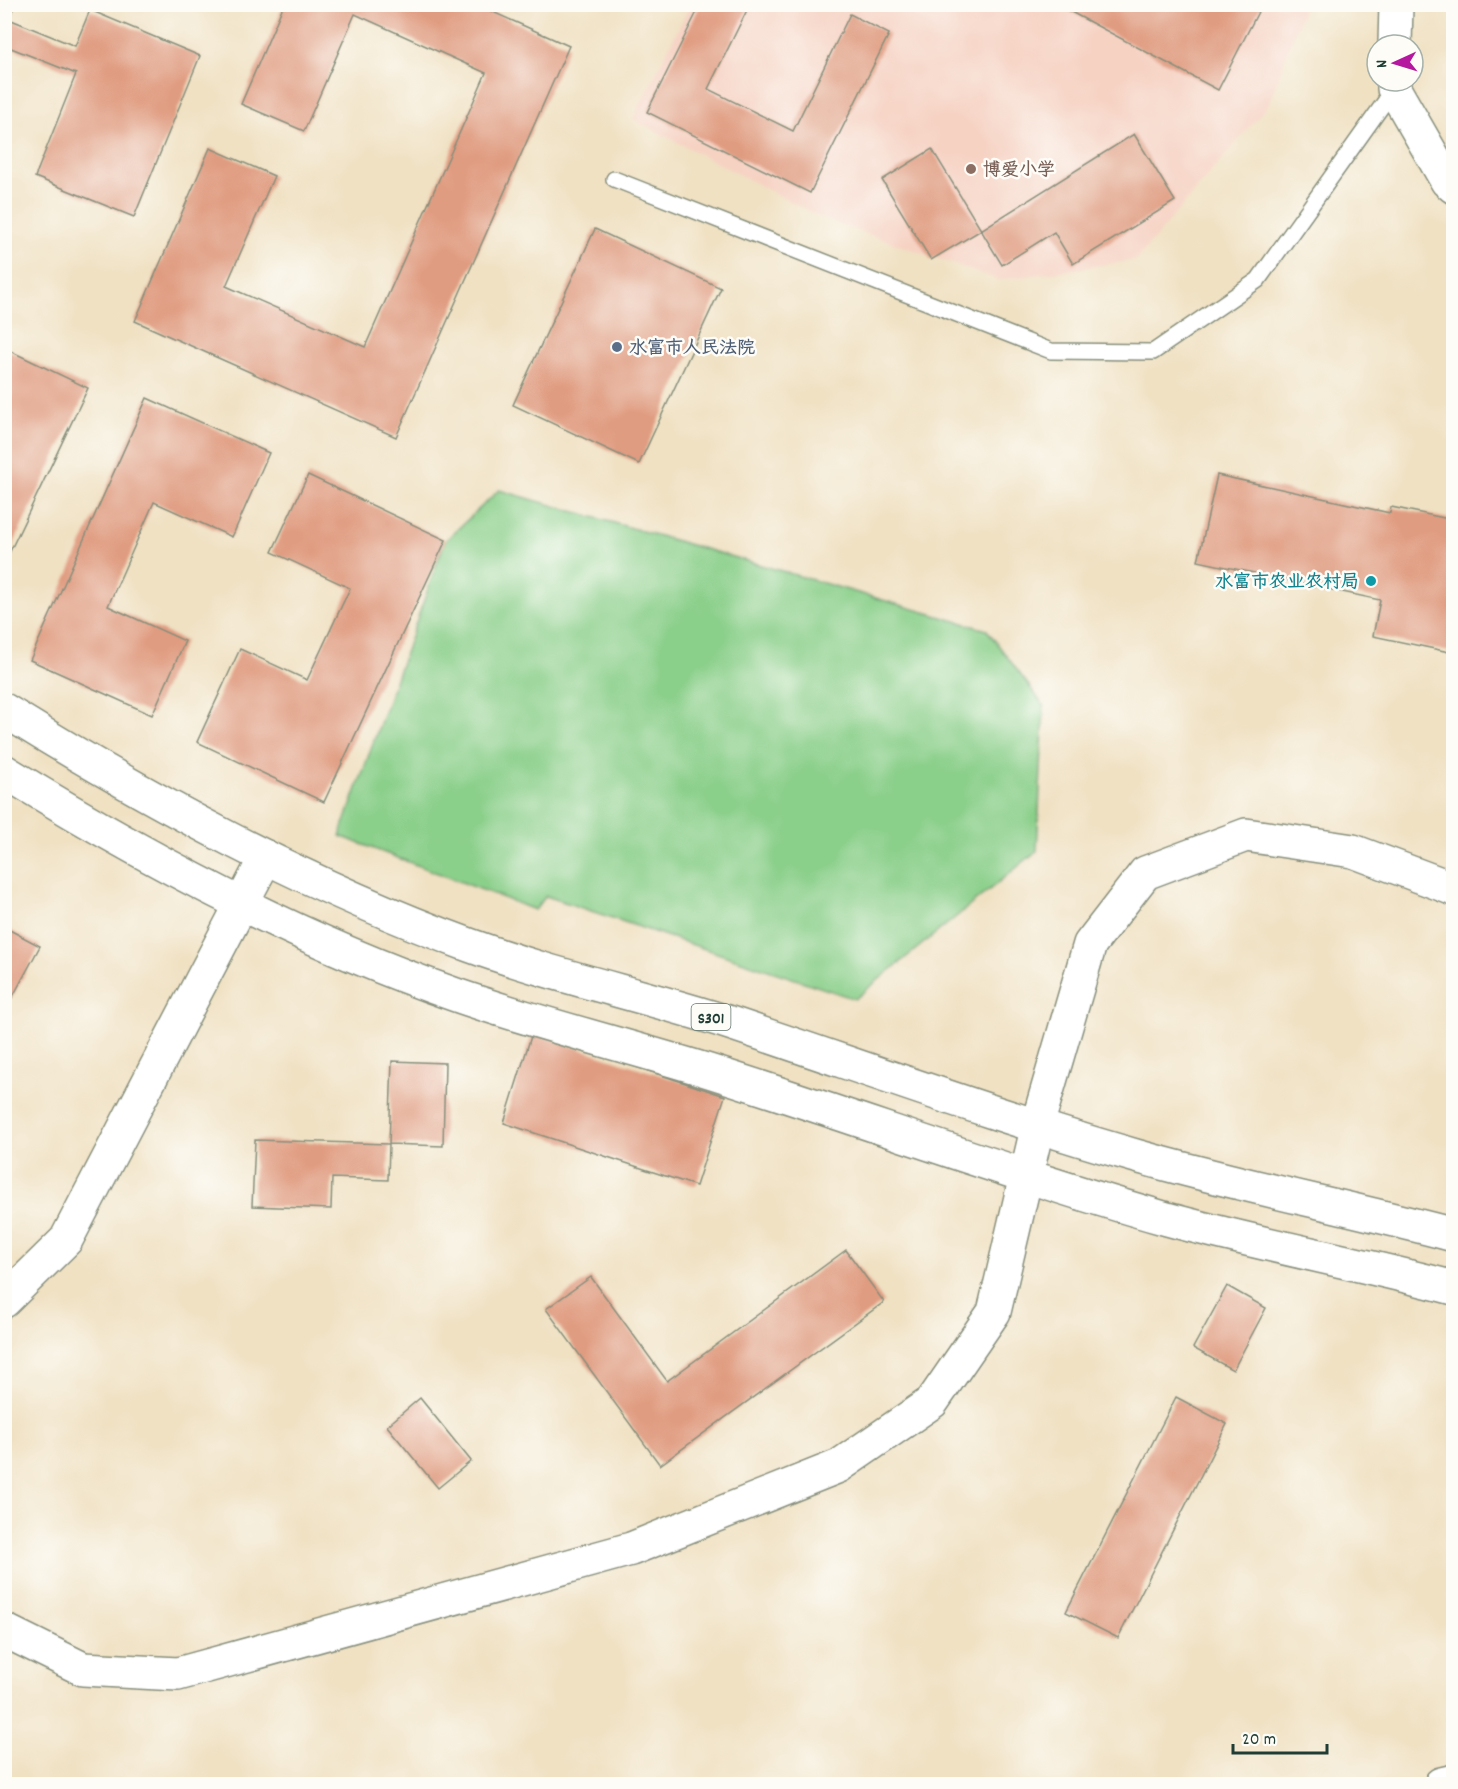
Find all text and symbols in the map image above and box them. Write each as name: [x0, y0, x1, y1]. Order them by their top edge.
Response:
north arrow: [1365, 33, 1425, 93]
text: N: [1371, 59, 1394, 69]
place label: 博爱小学: [983, 159, 1055, 184]
marker: 博爱小学: [964, 162, 978, 176]
place label: 水富市人民法院: [629, 337, 755, 362]
marker: 水富市人民法院: [610, 340, 624, 354]
place label: 水富市农业农村局: [1215, 571, 1359, 596]
marker: 水富市农业农村局: [1364, 574, 1378, 588]
road number: S301: [692, 1004, 730, 1030]
scale bar: [1233, 1717, 1328, 1755]
text: 20 m: [1242, 1728, 1276, 1753]

